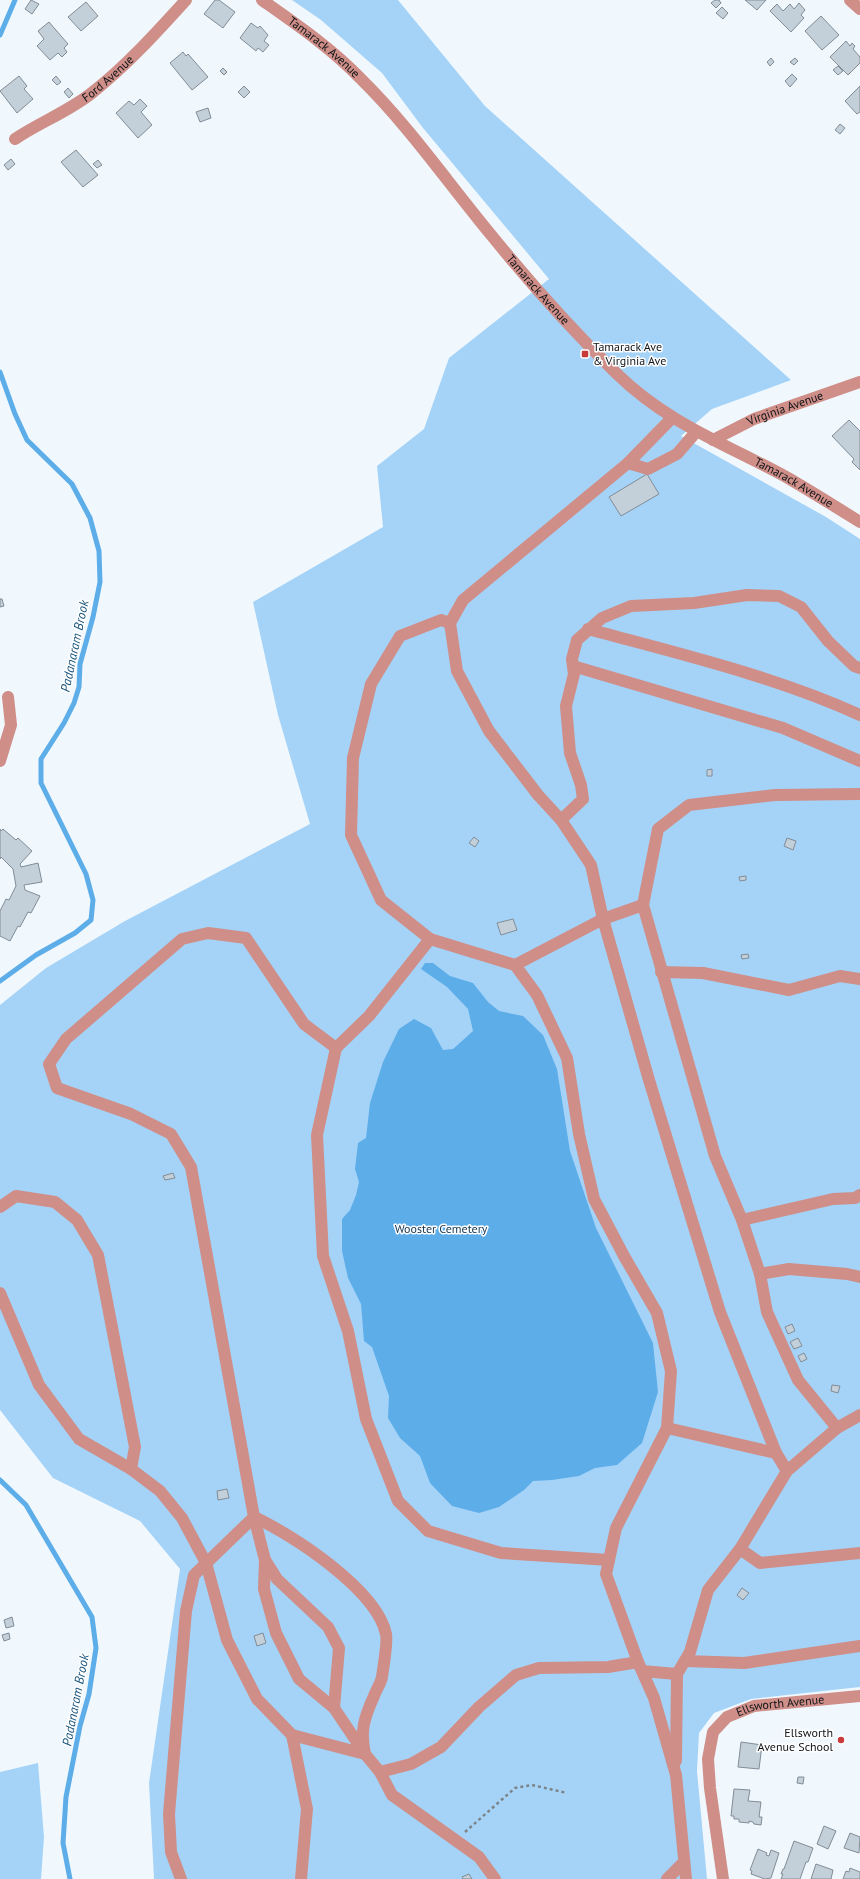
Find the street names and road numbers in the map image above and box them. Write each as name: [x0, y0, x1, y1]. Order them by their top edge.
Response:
street label: Tamarack Avenue: [286, 13, 363, 81]
street label: Ford Avenue: [79, 52, 136, 105]
street label: Tamarack Avenue: [503, 251, 573, 327]
street label: Virginia Avenue: [743, 387, 825, 429]
street label: Tamarack Avenue: [752, 454, 836, 511]
street label: Ellsworth Avenue: [734, 1691, 825, 1720]

